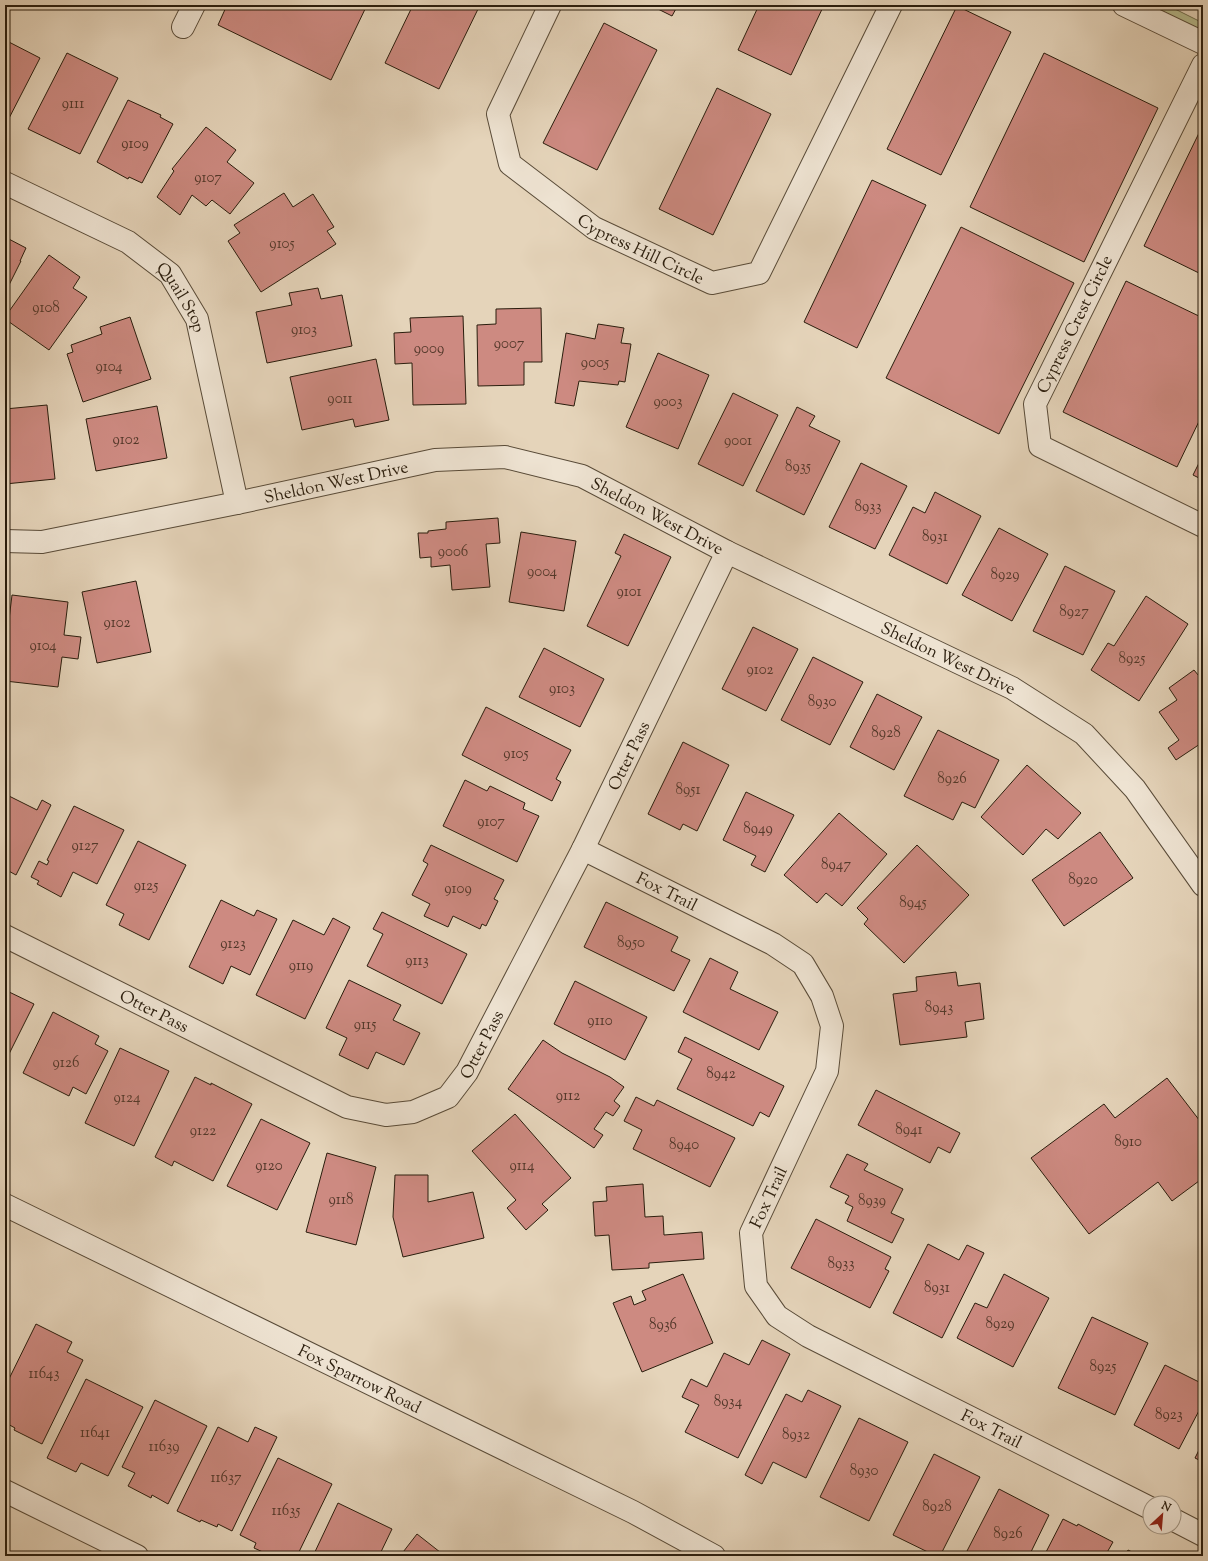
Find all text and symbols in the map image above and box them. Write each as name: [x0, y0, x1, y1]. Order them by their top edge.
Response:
house number: 9111: [62, 94, 84, 115]
house number: 9109: [121, 134, 149, 155]
house number: 9107: [194, 168, 222, 189]
street label: Cypress Hill Circle: [571, 209, 708, 292]
house number: 9105: [269, 234, 295, 255]
street label: Cypress Crest Circle: [1032, 252, 1120, 398]
street label: Quail Stop: [150, 258, 210, 335]
house number: 9108: [32, 298, 60, 319]
house number: 9103: [291, 320, 317, 341]
house number: 9007: [494, 334, 525, 355]
house number: 9009: [414, 339, 444, 360]
house number: 9005: [581, 353, 609, 374]
house number: 9104: [95, 357, 123, 378]
house number: 9011: [327, 389, 353, 410]
house number: 9003: [653, 392, 683, 413]
house number: 9102: [112, 430, 140, 451]
house number: 9001: [724, 431, 752, 452]
street label: Sheldon West Drive: [262, 456, 411, 511]
house number: 8935: [785, 457, 811, 478]
street label: Sheldon West Drive: [586, 473, 727, 562]
house number: 8933: [855, 497, 881, 518]
house number: 8931: [922, 527, 948, 548]
house number: 9006: [438, 542, 468, 563]
house number: 9004: [527, 562, 557, 583]
house number: 8929: [990, 565, 1020, 586]
house number: 9101: [616, 582, 642, 603]
house number: 8927: [1059, 602, 1089, 623]
house number: 9102: [103, 613, 131, 634]
street label: Sheldon West Drive: [876, 617, 1019, 702]
house number: 9104: [29, 636, 57, 657]
house number: 8925: [1119, 649, 1145, 670]
house number: 9102: [746, 660, 774, 681]
house number: 9103: [549, 679, 575, 700]
house number: 8930: [808, 692, 836, 713]
street label: Otter Pass: [603, 717, 657, 795]
house number: 8928: [871, 723, 901, 744]
house number: 9105: [503, 744, 529, 765]
house number: 8926: [937, 769, 967, 790]
house number: 8951: [675, 780, 701, 801]
house number: 9107: [477, 812, 505, 833]
house number: 8949: [743, 819, 773, 840]
house number: 9127: [72, 836, 99, 857]
house number: 8947: [821, 855, 851, 876]
street label: Fox Trail: [632, 867, 701, 918]
house number: 8920: [1068, 870, 1098, 891]
house number: 9125: [134, 876, 158, 897]
house number: 9109: [444, 879, 472, 900]
house number: 8945: [899, 893, 927, 914]
house number: 8950: [617, 933, 645, 954]
house number: 9123: [220, 934, 246, 955]
house number: 9113: [405, 951, 429, 972]
house number: 9119: [289, 956, 313, 977]
street label: Otter Pass: [115, 985, 193, 1040]
house number: 8943: [925, 998, 953, 1019]
street label: Otter Pass: [455, 1006, 511, 1084]
house number: 9110: [587, 1011, 613, 1032]
house number: 9115: [354, 1015, 376, 1036]
house number: 9126: [53, 1053, 79, 1074]
house number: 8942: [706, 1064, 736, 1085]
house number: 9112: [556, 1086, 580, 1107]
house number: 9124: [114, 1088, 141, 1109]
house number: 8941: [895, 1120, 923, 1141]
house number: 9122: [190, 1121, 216, 1142]
house number: 8910: [1114, 1132, 1142, 1153]
house number: 8940: [669, 1135, 699, 1156]
house number: 9120: [255, 1156, 283, 1177]
house number: 9114: [509, 1156, 535, 1177]
street label: Fox Trail: [745, 1163, 795, 1233]
house number: 9118: [329, 1190, 354, 1211]
house number: 8939: [858, 1191, 886, 1212]
house number: 8933: [828, 1254, 854, 1275]
house number: 8931: [924, 1278, 950, 1299]
house number: 8929: [985, 1314, 1015, 1335]
house number: 8936: [649, 1315, 677, 1336]
street label: Fox Sparrow Road: [293, 1340, 425, 1421]
house number: 8925: [1090, 1357, 1116, 1378]
house number: 11643: [29, 1364, 60, 1385]
house number: 8934: [714, 1392, 743, 1413]
street label: Fox Trail: [956, 1405, 1026, 1456]
house number: 8923: [1155, 1405, 1183, 1426]
house number: 11641: [80, 1423, 110, 1444]
house number: 8932: [782, 1425, 810, 1446]
house number: 11639: [149, 1437, 179, 1458]
house number: 8930: [850, 1461, 878, 1482]
house number: 11637: [210, 1468, 242, 1489]
north arrow: [1142, 1495, 1182, 1535]
house number: 8928: [922, 1497, 952, 1518]
text: N: [1158, 1497, 1174, 1516]
house number: 11635: [272, 1501, 300, 1522]
house number: 8926: [993, 1524, 1023, 1545]

